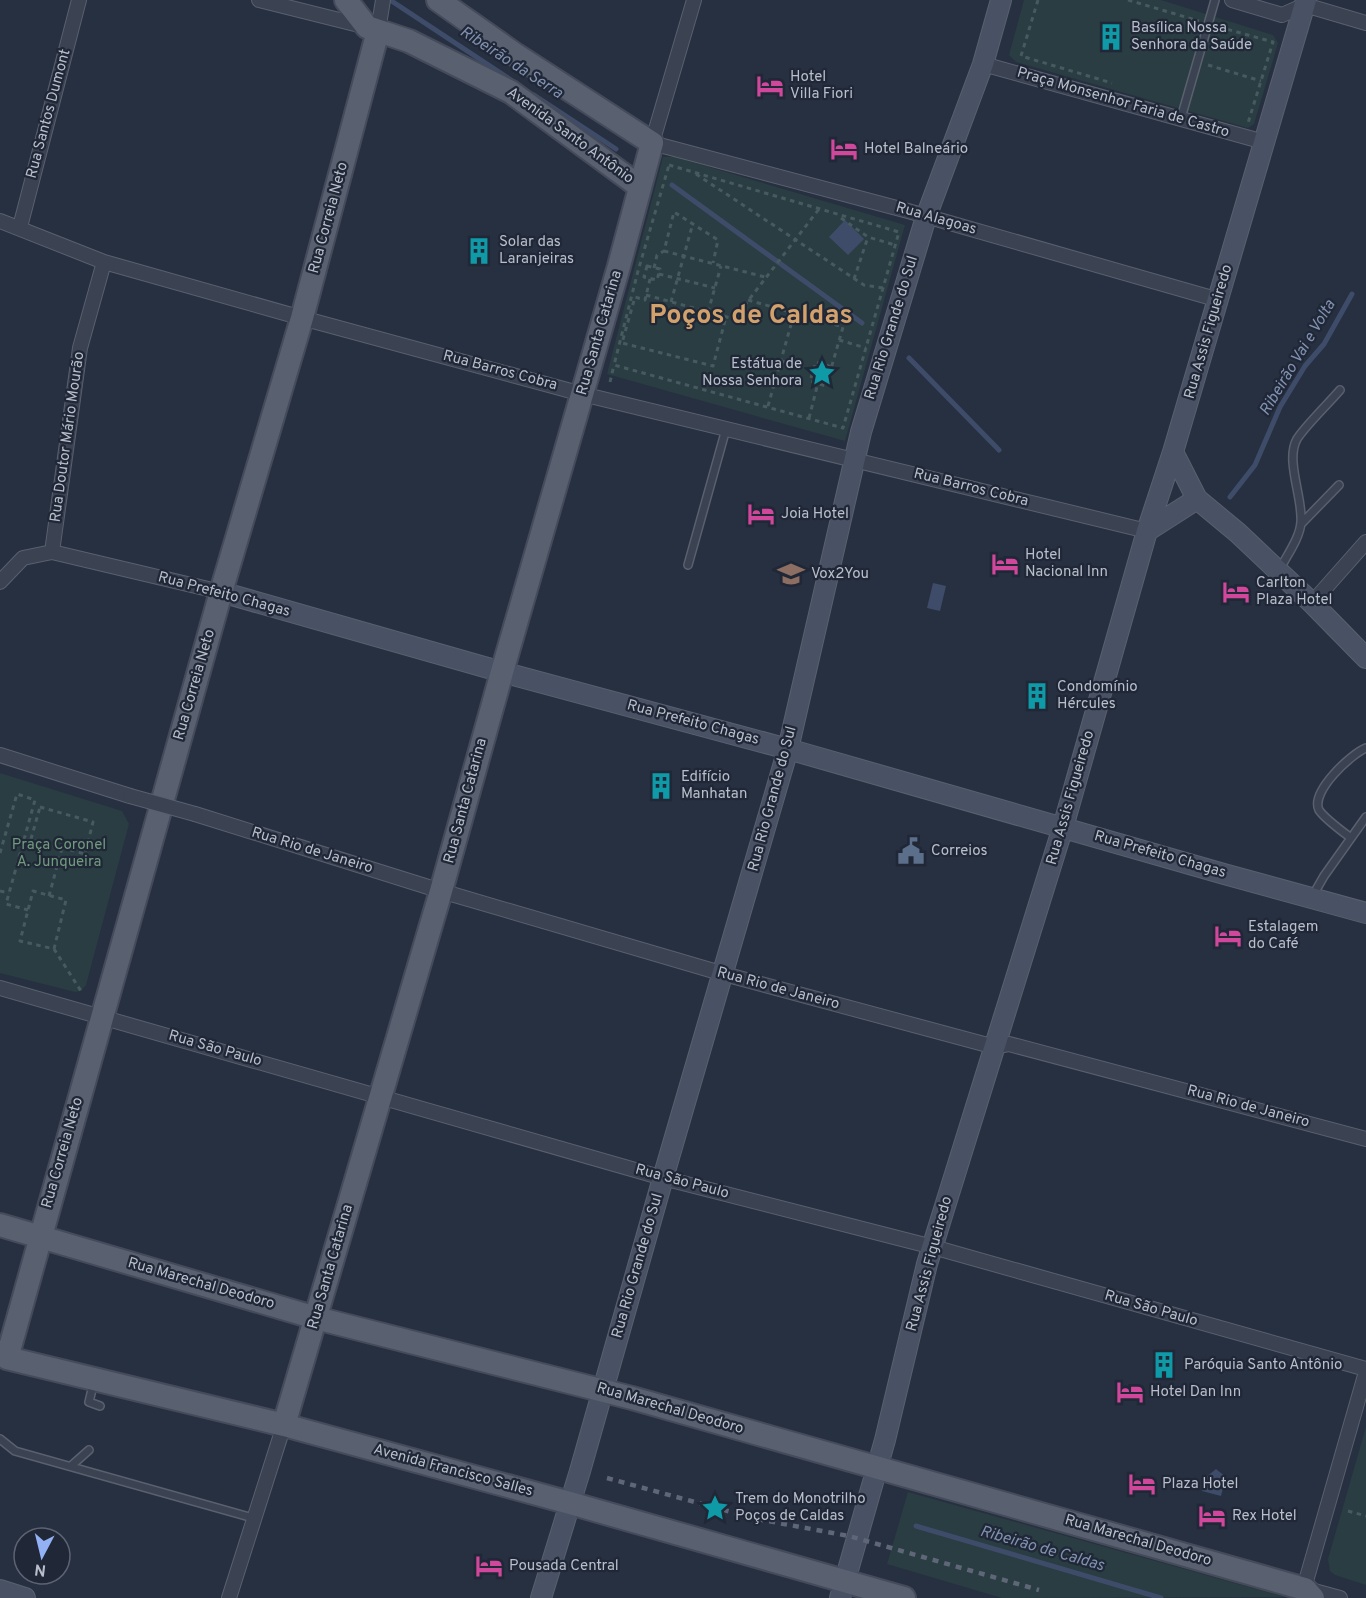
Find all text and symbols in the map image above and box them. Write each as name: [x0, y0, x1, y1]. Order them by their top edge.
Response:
place label: Basílica Nossa Senhora da Saúde: [1131, 19, 1252, 55]
water label: Ribeirão da Serra: [456, 22, 567, 104]
building icon: Basílica Nossa Senhora da Saúde: [1096, 22, 1126, 52]
street label: Rua Santos Dumont: [23, 47, 75, 181]
street label: Praça Monsenhor Faria de Castro: [1015, 64, 1231, 142]
place label: Hotel Villa Fiori: [790, 68, 853, 104]
hotel icon: Hotel Villa Fiori: [755, 71, 785, 101]
street label: Avenida Santo Antônio: [503, 83, 637, 189]
hotel icon: Hotel Balneário: [829, 134, 859, 164]
place label: Hotel Balneário: [864, 140, 968, 159]
street label: Rua Correia Neto: [305, 160, 353, 276]
street label: Rua Alagoas: [893, 198, 979, 240]
place label: Solar das Laranjeiras: [499, 233, 574, 269]
building icon: Solar das Laranjeiras: [464, 236, 494, 266]
street label: Rua Rio Grande do Sul: [861, 254, 923, 402]
street label: Rua Assis Figueiredo: [1181, 262, 1237, 402]
street label: Rua Santa Catarina: [573, 268, 627, 398]
water label: Ribeirão Vai e Volta: [1256, 296, 1341, 420]
district label: Poços de Caldas: [649, 299, 853, 333]
street label: Rua Barros Cobra: [441, 347, 559, 395]
street label: Rua Doutor Mário Mourão: [47, 351, 89, 523]
place label: Estátua de Nossa Senhora: [702, 355, 802, 391]
place icon: Estátua de Nossa Senhora: [807, 358, 837, 388]
street label: Rua Barros Cobra: [912, 465, 1030, 511]
hotel icon: Joia Hotel: [746, 499, 776, 529]
place label: Joia Hotel: [781, 505, 849, 524]
place label: Hotel Nacional Inn: [1025, 546, 1108, 582]
hotel icon: Hotel Nacional Inn: [990, 549, 1020, 579]
school or university icon: Vox2You: [776, 559, 806, 589]
place label: Vox2You: [811, 565, 869, 584]
street label: Rua Prefeito Chagas: [156, 568, 292, 622]
place label: Carlton Plaza Hotel: [1256, 574, 1333, 610]
hotel icon: Carlton Plaza Hotel: [1221, 577, 1251, 607]
street label: Rua Correia Neto: [170, 627, 220, 743]
place label: Condomínio Hércules: [1057, 678, 1138, 714]
building icon: Condomínio Hércules: [1022, 681, 1052, 711]
street label: Rua Prefeito Chagas: [625, 696, 761, 750]
street label: Rua Rio Grande do Sul: [744, 724, 802, 874]
street label: Rua Assis Figueiredo: [1043, 728, 1099, 868]
street label: Rua Santa Catarina: [440, 736, 492, 866]
place label: Edifício Manhatan: [681, 768, 747, 804]
building icon: Edifício Manhatan: [646, 771, 676, 801]
street label: Rua Rio de Janeiro: [249, 823, 375, 879]
street label: Rua Prefeito Chagas: [1092, 827, 1228, 883]
park label: Praça Coronel A. Junqueira: [12, 836, 106, 872]
public building icon: Correios: [896, 836, 926, 866]
place label: Correios: [931, 842, 987, 861]
place label: Estalagem do Café: [1248, 918, 1318, 954]
hotel icon: Estalagem do Café: [1213, 921, 1243, 951]
street label: Rua Rio de Janeiro: [715, 964, 841, 1014]
street label: Rua São Paulo: [166, 1027, 264, 1071]
street label: Rua Rio de Janeiro: [1185, 1082, 1311, 1132]
street label: Rua Correia Neto: [38, 1095, 88, 1211]
street label: Rua São Paulo: [633, 1160, 731, 1204]
street label: Rua Rio Grande do Sul: [608, 1191, 668, 1341]
street label: Rua Assis Figueiredo: [903, 1194, 957, 1334]
street label: Rua Santa Catarina: [304, 1202, 358, 1332]
street label: Rua Marechal Deodoro: [125, 1254, 277, 1314]
street label: Rua São Paulo: [1102, 1287, 1200, 1331]
building icon: Paróquia Santo Antônio: [1149, 1350, 1179, 1380]
place label: Paróquia Santo Antônio: [1184, 1356, 1342, 1375]
hotel icon: Hotel Dan Inn: [1115, 1377, 1145, 1407]
street label: Rua Marechal Deodoro: [594, 1379, 746, 1439]
place label: Hotel Dan Inn: [1150, 1383, 1241, 1402]
street label: Avenida Francisco Salles: [371, 1441, 535, 1501]
hotel icon: Plaza Hotel: [1127, 1469, 1157, 1499]
place label: Plaza Hotel: [1162, 1475, 1239, 1494]
place label: Trem do Monotrilho Poços de Caldas: [735, 1490, 866, 1526]
place icon: Trem do Monotrilho Poços de Caldas: [700, 1493, 730, 1523]
hotel icon: Rex Hotel: [1197, 1501, 1227, 1531]
place label: Rex Hotel: [1232, 1507, 1297, 1526]
street label: Rua Marechal Deodoro: [1062, 1511, 1214, 1571]
water label: Ribeirão de Caldas: [978, 1522, 1107, 1576]
north arrow: [12, 1526, 72, 1586]
hotel icon: Pousada Central: [474, 1551, 504, 1581]
place label: Pousada Central: [509, 1557, 619, 1576]
text: N: [33, 1558, 47, 1580]

